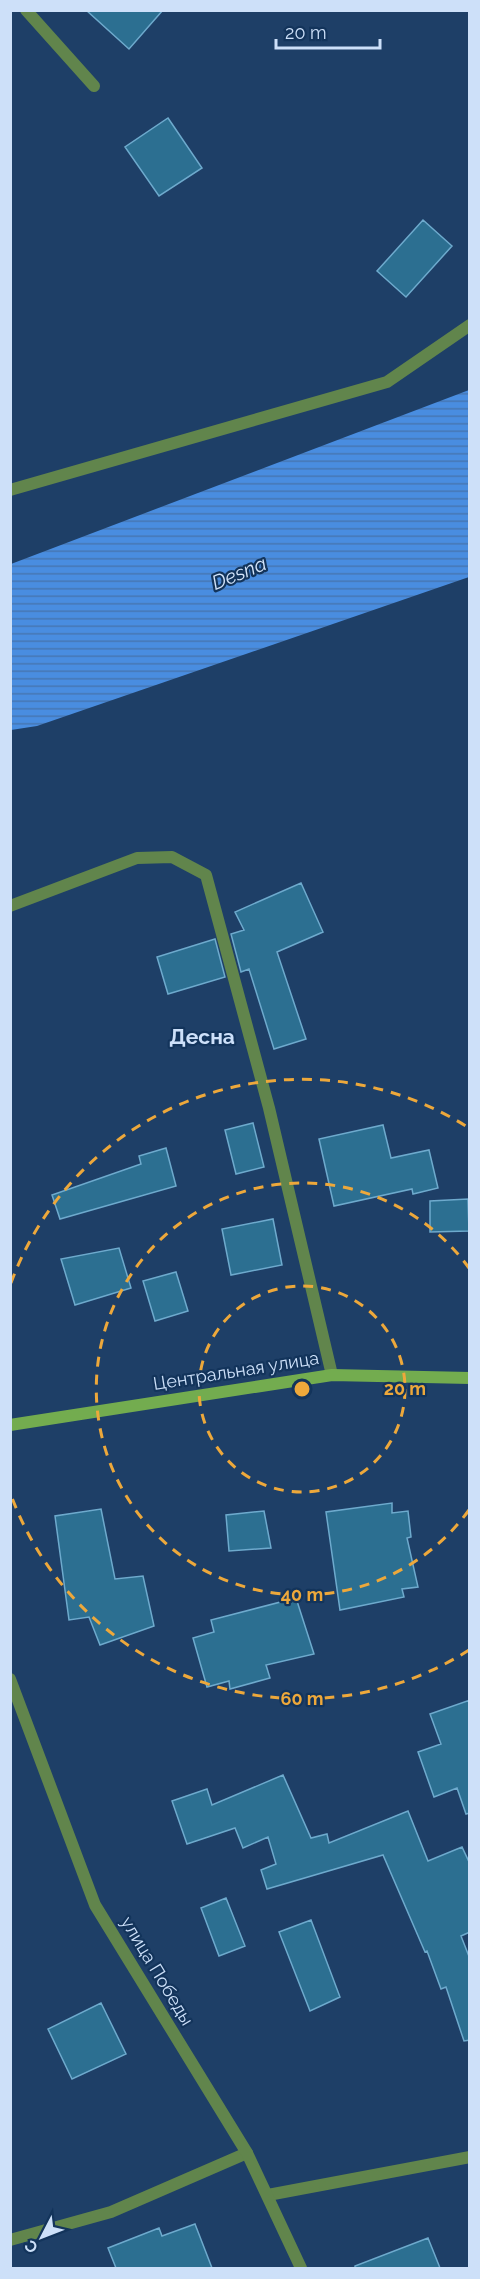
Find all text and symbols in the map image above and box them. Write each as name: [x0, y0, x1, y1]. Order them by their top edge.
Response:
scale bar: [276, 12, 380, 50]
text: 20 m: [285, 22, 327, 43]
water label: Desna: [208, 551, 270, 595]
district label: Десна: [169, 1024, 235, 1049]
street label: Центральная улица: [152, 1347, 320, 1394]
text: 20 m: [384, 1378, 426, 1399]
centre of rings: [292, 1379, 312, 1399]
text: 40 m: [281, 1584, 323, 1605]
text: 60 m: [280, 1688, 324, 1709]
street label: улица Победы: [117, 1913, 198, 2029]
north arrow: [12, 2207, 72, 2267]
text: С: [20, 2236, 42, 2257]

